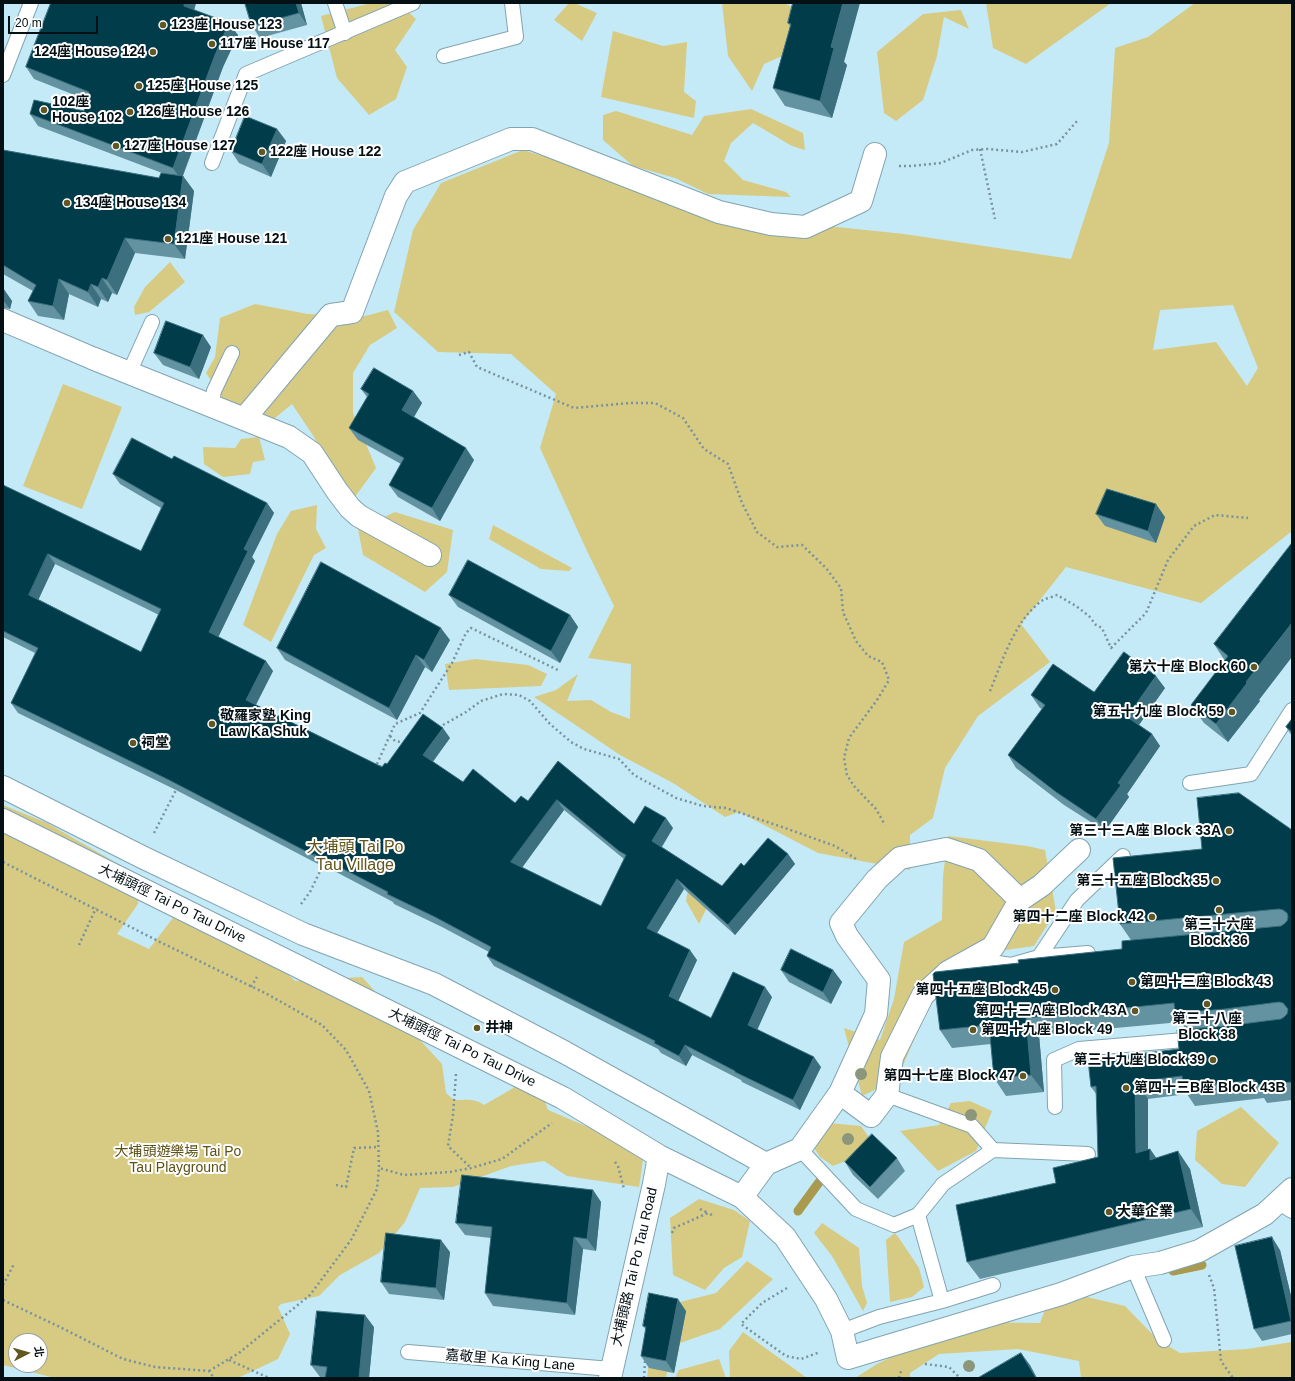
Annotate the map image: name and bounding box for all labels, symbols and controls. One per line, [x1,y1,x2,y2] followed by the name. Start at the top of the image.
[10,8,100,34] scale bar
[15,16,42,30] text: 20 m
[171,17,282,33] place label: 123座 House 123
[158,20,168,30] marker: 123座 House 123
[220,36,330,52] place label: 117座 House 117
[207,39,217,49] marker: 117座 House 117
[34,44,145,60] place label: 124座 House 124
[148,47,158,57] marker: 124座 House 124
[147,78,258,94] place label: 125座 House 125
[134,81,144,91] marker: 125座 House 125
[52,94,122,126] place label: 102座 House 102
[138,104,249,120] place label: 126座 House 126
[39,105,49,115] marker: 102座 House 102
[125,107,135,117] marker: 126座 House 126
[124,138,235,154] place label: 127座 House 127
[111,141,121,151] marker: 127座 House 127
[270,144,381,160] place label: 122座 House 122
[257,147,267,157] marker: 122座 House 122
[75,195,186,211] place label: 134座 House 134
[62,198,72,208] marker: 134座 House 134
[176,231,287,247] place label: 121座 House 121
[163,234,173,244] marker: 121座 House 121
[1129,659,1246,675] place label: 第六十座 Block 60
[1249,662,1259,672] marker: 第六十座 Block 60
[1093,704,1224,720] place label: 第五十九座 Block 59
[1227,707,1237,717] marker: 第五十九座 Block 59
[220,708,311,740] place label: 敬羅家塾 King Law Ka Shuk
[207,719,217,729] marker: 敬羅家塾 King Law Ka Shuk
[141,735,169,751] place label: 祠堂
[128,738,138,748] marker: 祠堂
[1069,823,1221,839] place label: 第三十三A座 Block 33A
[1224,826,1234,836] marker: 第三十三A座 Block 33A
[307,838,403,876] district label: 大埔頭 Tai Po Tau Village
[96,861,248,947] street label: 大埔頭徑 Tai Po Tau Drive
[1077,873,1208,889] place label: 第三十五座 Block 35
[1211,876,1221,886] marker: 第三十五座 Block 35
[1214,905,1224,915] marker: 第三十六座 Block 36
[1013,909,1144,925] place label: 第四十二座 Block 42
[1147,912,1157,922] marker: 第四十二座 Block 42
[1184,917,1254,950] place label: 第三十六座 Block 36
[1140,974,1271,990] place label: 第四十三座 Block 43
[1127,977,1137,987] marker: 第四十三座 Block 43
[916,982,1047,998] place label: 第四十五座 Block 45
[1050,985,1060,995] marker: 第四十五座 Block 45
[1202,999,1212,1009] marker: 第三十八座 Block 38
[975,1003,1127,1019] place label: 第四十三A座 Block 43A
[386,1005,538,1091] street label: 大埔頭徑 Tai Po Tau Drive
[1130,1006,1140,1016] marker: 第四十三A座 Block 43A
[1172,1011,1242,1044] place label: 第三十八座 Block 38
[485,1020,513,1036] place label: 井神
[981,1022,1112,1038] place label: 第四十九座 Block 49
[472,1023,482,1033] marker: 井神
[968,1025,978,1035] marker: 第四十九座 Block 49
[1074,1052,1205,1068] place label: 第三十九座 Block 39
[1208,1055,1218,1065] marker: 第三十九座 Block 39
[884,1068,1015,1084] place label: 第四十七座 Block 47
[1018,1071,1028,1081] marker: 第四十七座 Block 47
[1134,1080,1286,1096] place label: 第四十三B座 Block 43B
[1121,1083,1131,1093] marker: 第四十三B座 Block 43B
[115,1144,241,1176] park label: 大埔頭遊樂場 Tai Po Tau Playground
[609,1186,661,1348] street label: 大埔頭路 Tai Po Tau Road
[1117,1204,1173,1220] place label: 大華企業
[1104,1207,1114,1217] marker: 大華企業
[8,1333,48,1373] north arrow
[32,1346,45,1358] text: 北
[445,1347,575,1375] street label: 嘉敬里 Ka King Lane

